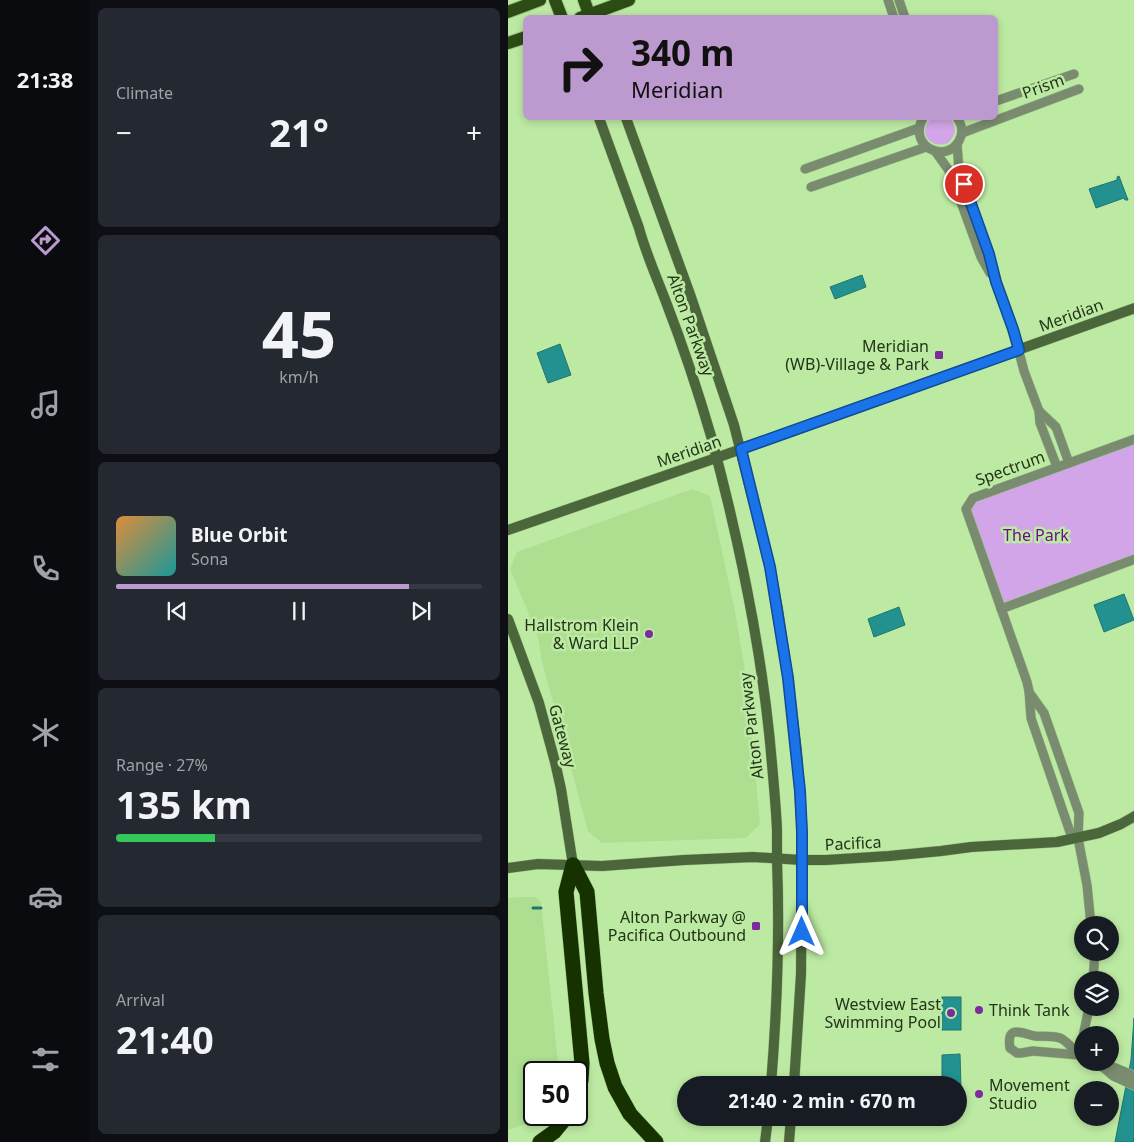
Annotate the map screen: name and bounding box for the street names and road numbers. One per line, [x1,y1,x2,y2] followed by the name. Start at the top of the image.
[1019,68,1067,104] street label: Prism
[662,271,720,380] street label: Alton Parkway
[1036,293,1106,337] street label: Meridian
[654,430,724,472] street label: Meridian
[972,445,1048,491] street label: Spectrum
[733,671,768,781] street label: Alton Parkway
[544,702,582,771] street label: Gateway
[824,831,882,855] street label: Pacifica

